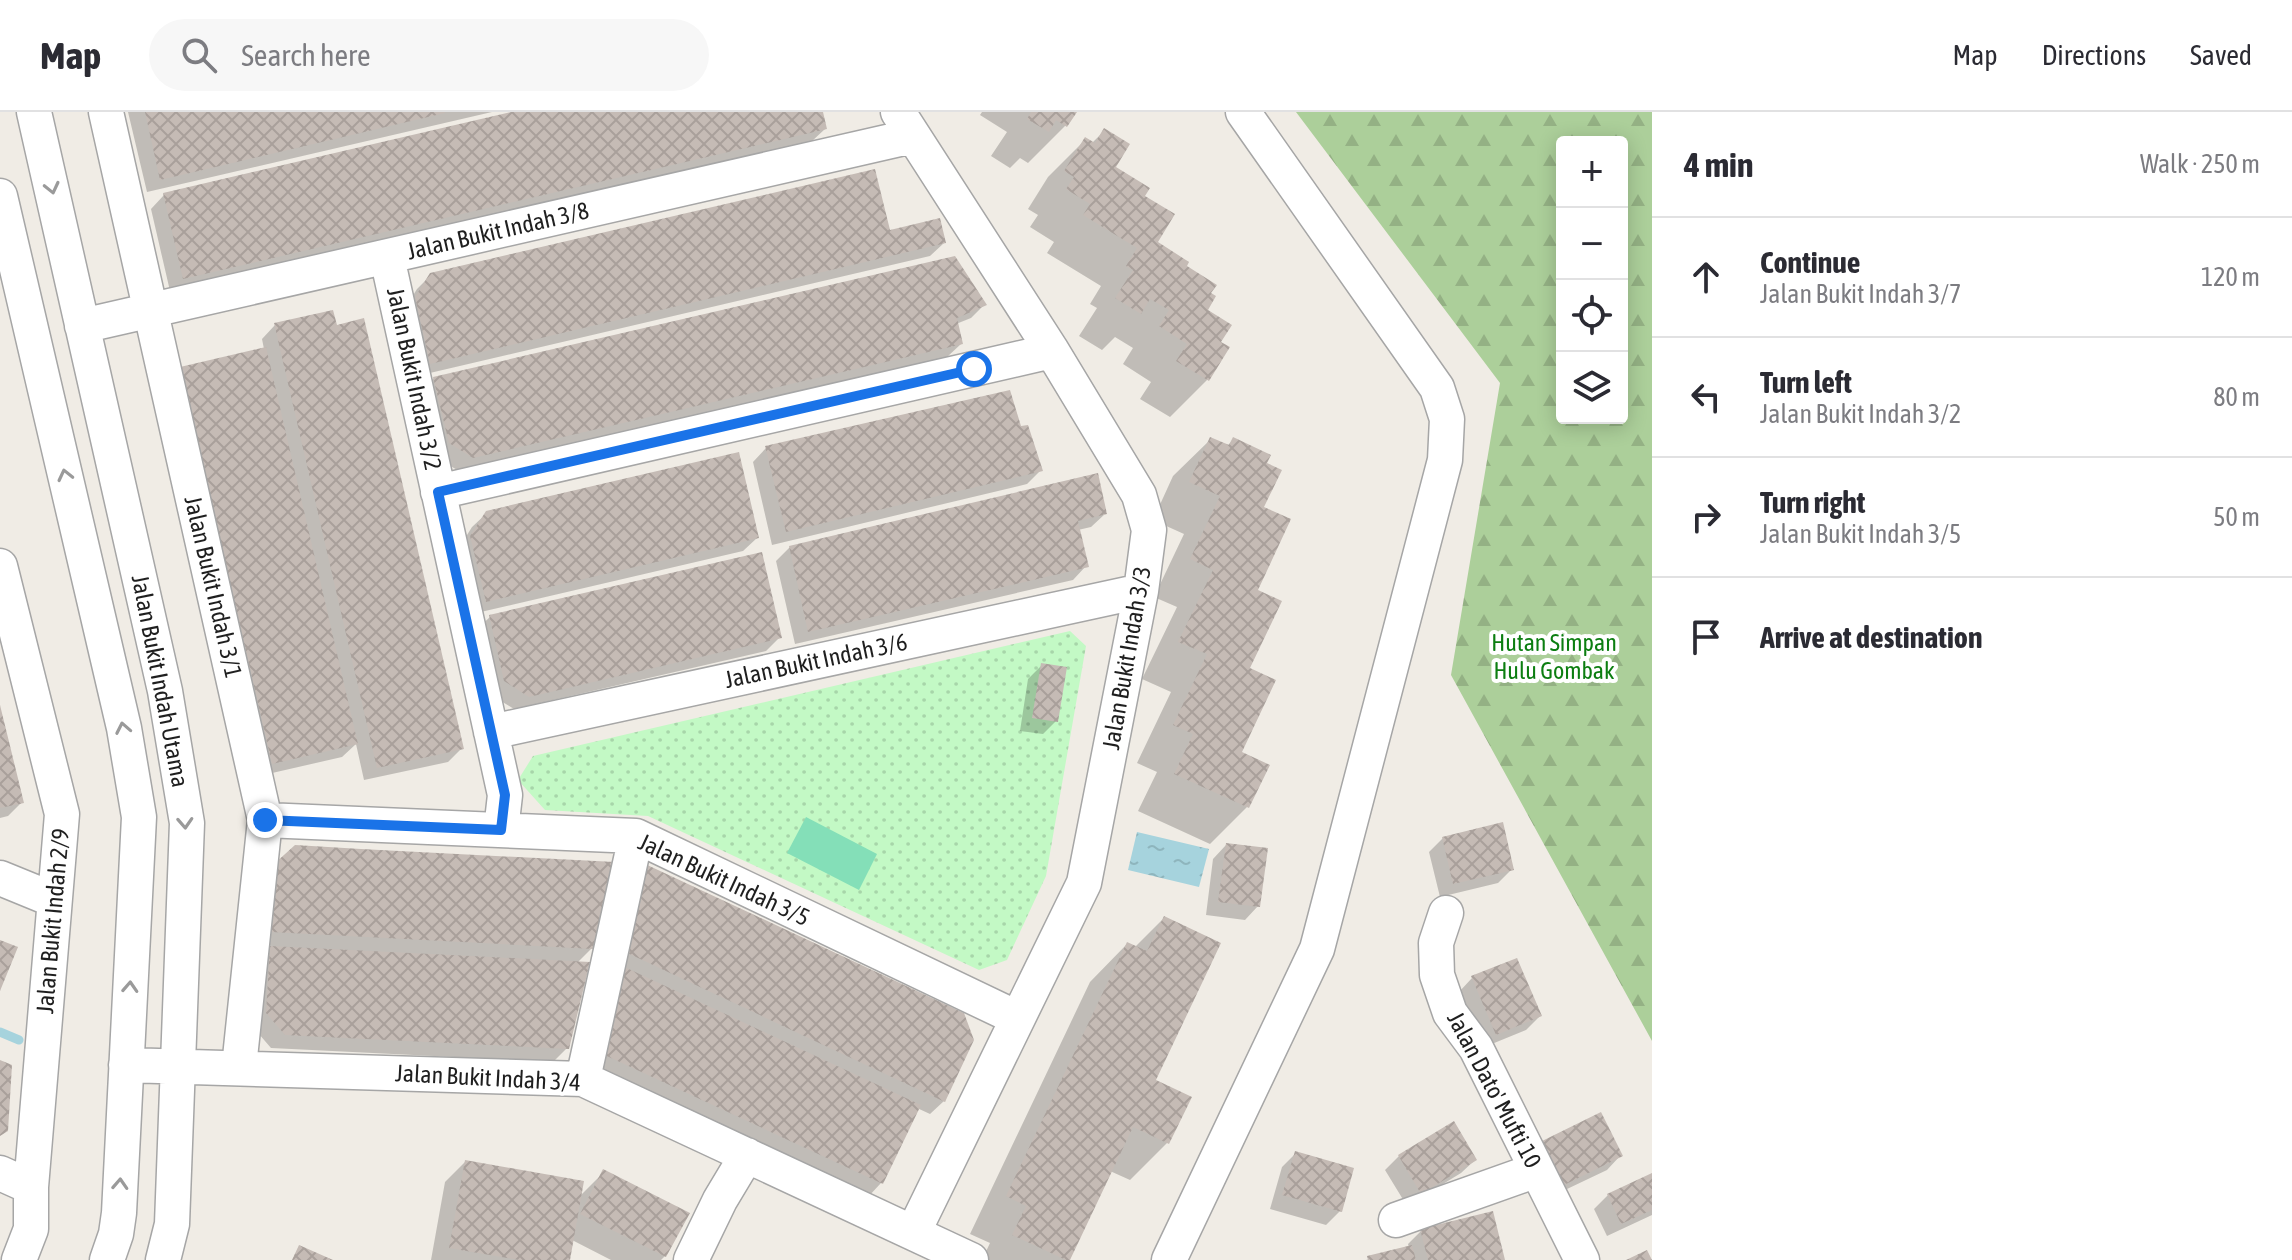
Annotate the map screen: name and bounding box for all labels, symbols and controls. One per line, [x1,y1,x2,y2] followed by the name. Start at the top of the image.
[149,19,709,91] search box
[177,33,221,77] icon: search
[40,34,101,77] text: Map
[241,38,371,72] text: Search here
[1953,39,1998,71] text: Map
[2042,39,2146,71] text: Directions
[2190,39,2252,71] text: Saved
[1556,136,1628,424] map controls
[1556,136,1628,208] button: +
[1684,145,1753,184] text: 4 min
[2140,149,2260,179] text: Walk · 250 m
[42,181,59,194] one-way arrow
[404,196,591,265] street label: Jalan Bukit Indah 3/8
[1556,208,1628,280] button: −
[1760,245,1860,279] text: Continue
[1684,255,1728,299] icon: ahead
[2201,262,2260,292] text: 120 m
[1760,279,1961,309] text: Jalan Bukit Indah 3/7
[1556,280,1628,352] button: locate
[382,285,447,473] street label: Jalan Bukit Indah 3/2
[956,351,992,387] route start
[1556,352,1628,424] button: layers
[1760,365,1852,399] text: Turn left
[1684,375,1728,419] icon: left
[2213,382,2260,412] text: 80 m
[1760,399,1961,429] text: Jalan Bukit Indah 3/2
[57,469,74,482] one-way arrow
[1760,485,1866,519] text: Turn right
[179,493,248,680] street label: Jalan Bukit Indah 3/1
[1684,495,1728,539] icon: right
[2213,502,2260,532] text: 50 m
[1760,519,1961,549] text: Jalan Bukit Indah 3/5
[1097,564,1156,752] street label: Jalan Bukit Indah 3/3
[127,572,194,789] street label: Jalan Bukit Indah Utama
[1684,615,1728,659] icon: arrive
[1760,620,1982,654] text: Arrive at destination
[722,628,910,693] street label: Jalan Bukit Indah 3/6
[1491,629,1617,684] park label: Hutan Simpan Hulu Gombak
[116,722,133,735] one-way arrow
[247,802,283,838] route end
[176,817,193,830] one-way arrow
[31,827,74,1015] street label: Jalan Bukit Indah 2/9
[634,828,814,931] street label: Jalan Bukit Indah 3/5
[121,980,138,993] one-way arrow
[1442,1007,1547,1172] street label: Jalan Dato' Mufti 10
[395,1059,581,1096] street label: Jalan Bukit Indah 3/4
[111,1177,128,1190] one-way arrow

